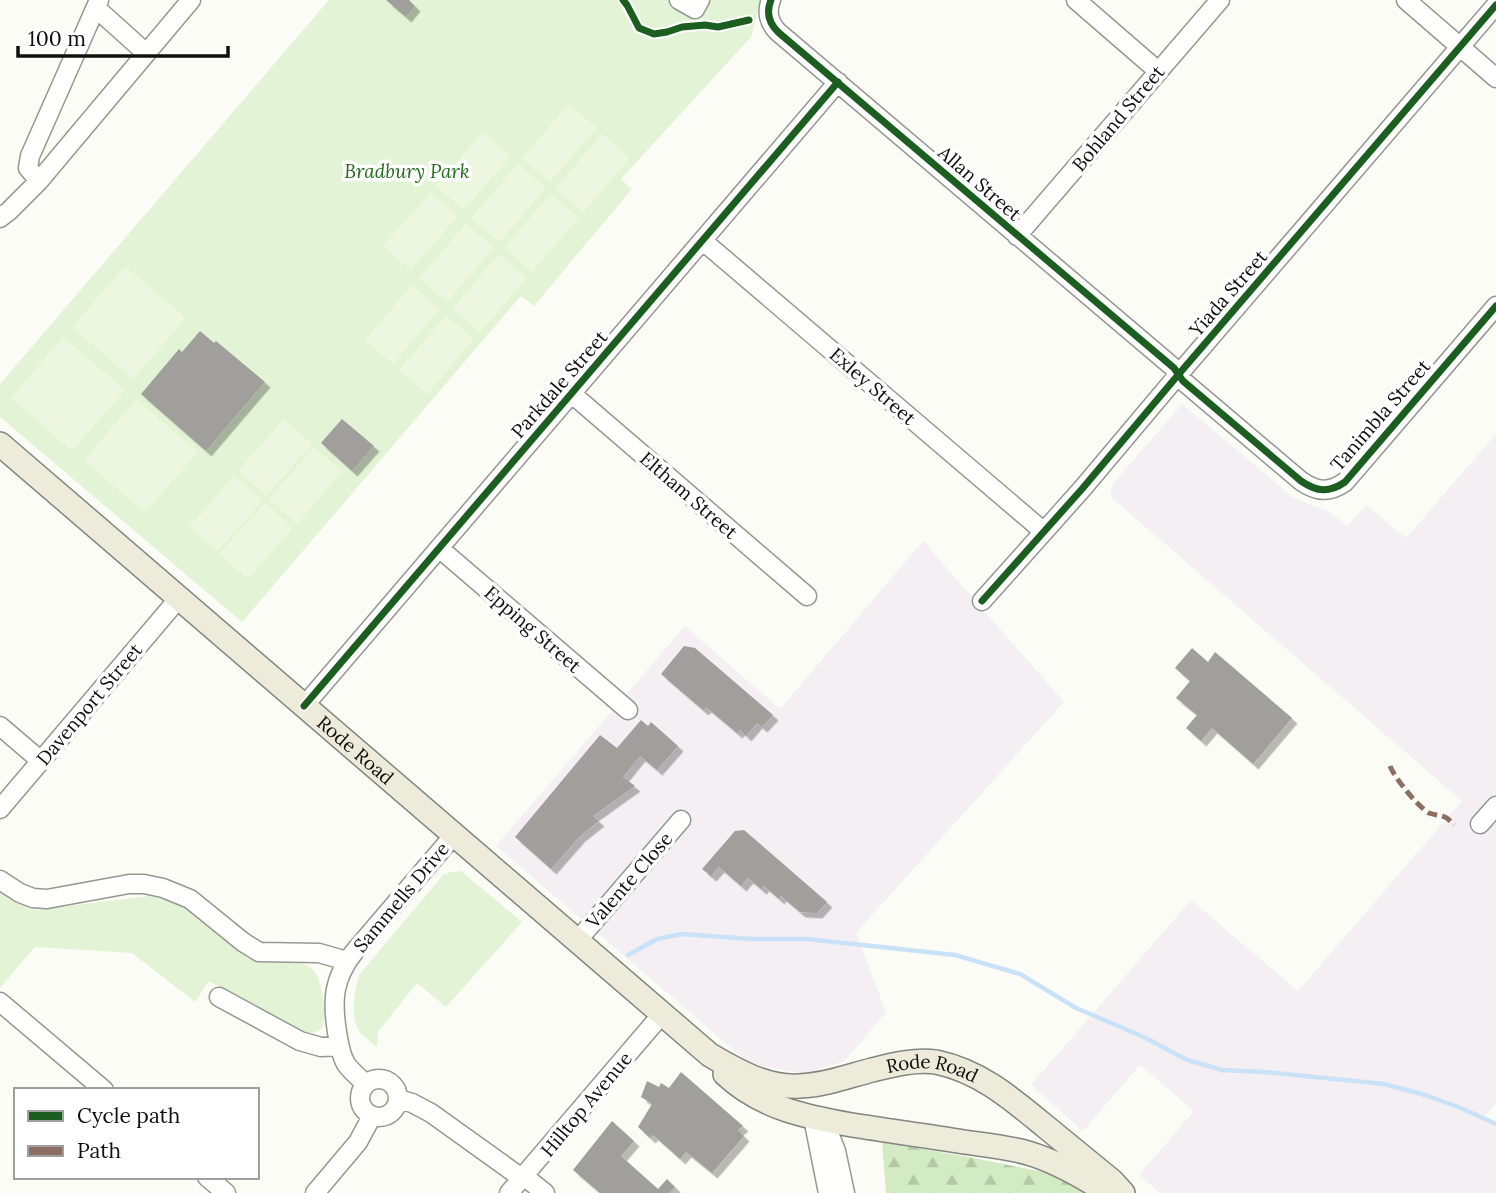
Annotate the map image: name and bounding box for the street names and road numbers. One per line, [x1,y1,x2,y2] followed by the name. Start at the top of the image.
[1067,60,1170,176] street label: Bohland Street
[933,140,1027,226] street label: Allan Street
[1183,244,1273,342] street label: Yiada Street
[506,325,613,443] street label: Parkdale Street
[825,342,921,430] street label: Exley Street
[1325,354,1435,476] street label: Tanimbla Street
[635,446,743,544] street label: Eltham Street
[480,580,587,678] street label: Epping Street
[31,638,147,770] street label: Davenport Street
[312,710,399,790] street label: Rode Road
[580,827,677,934] street label: Valente Close
[348,837,454,957] street label: Sammells Drive
[535,1047,637,1161] street label: Hilltop Avenue
[884,1049,982,1088] street label: Rode Road

